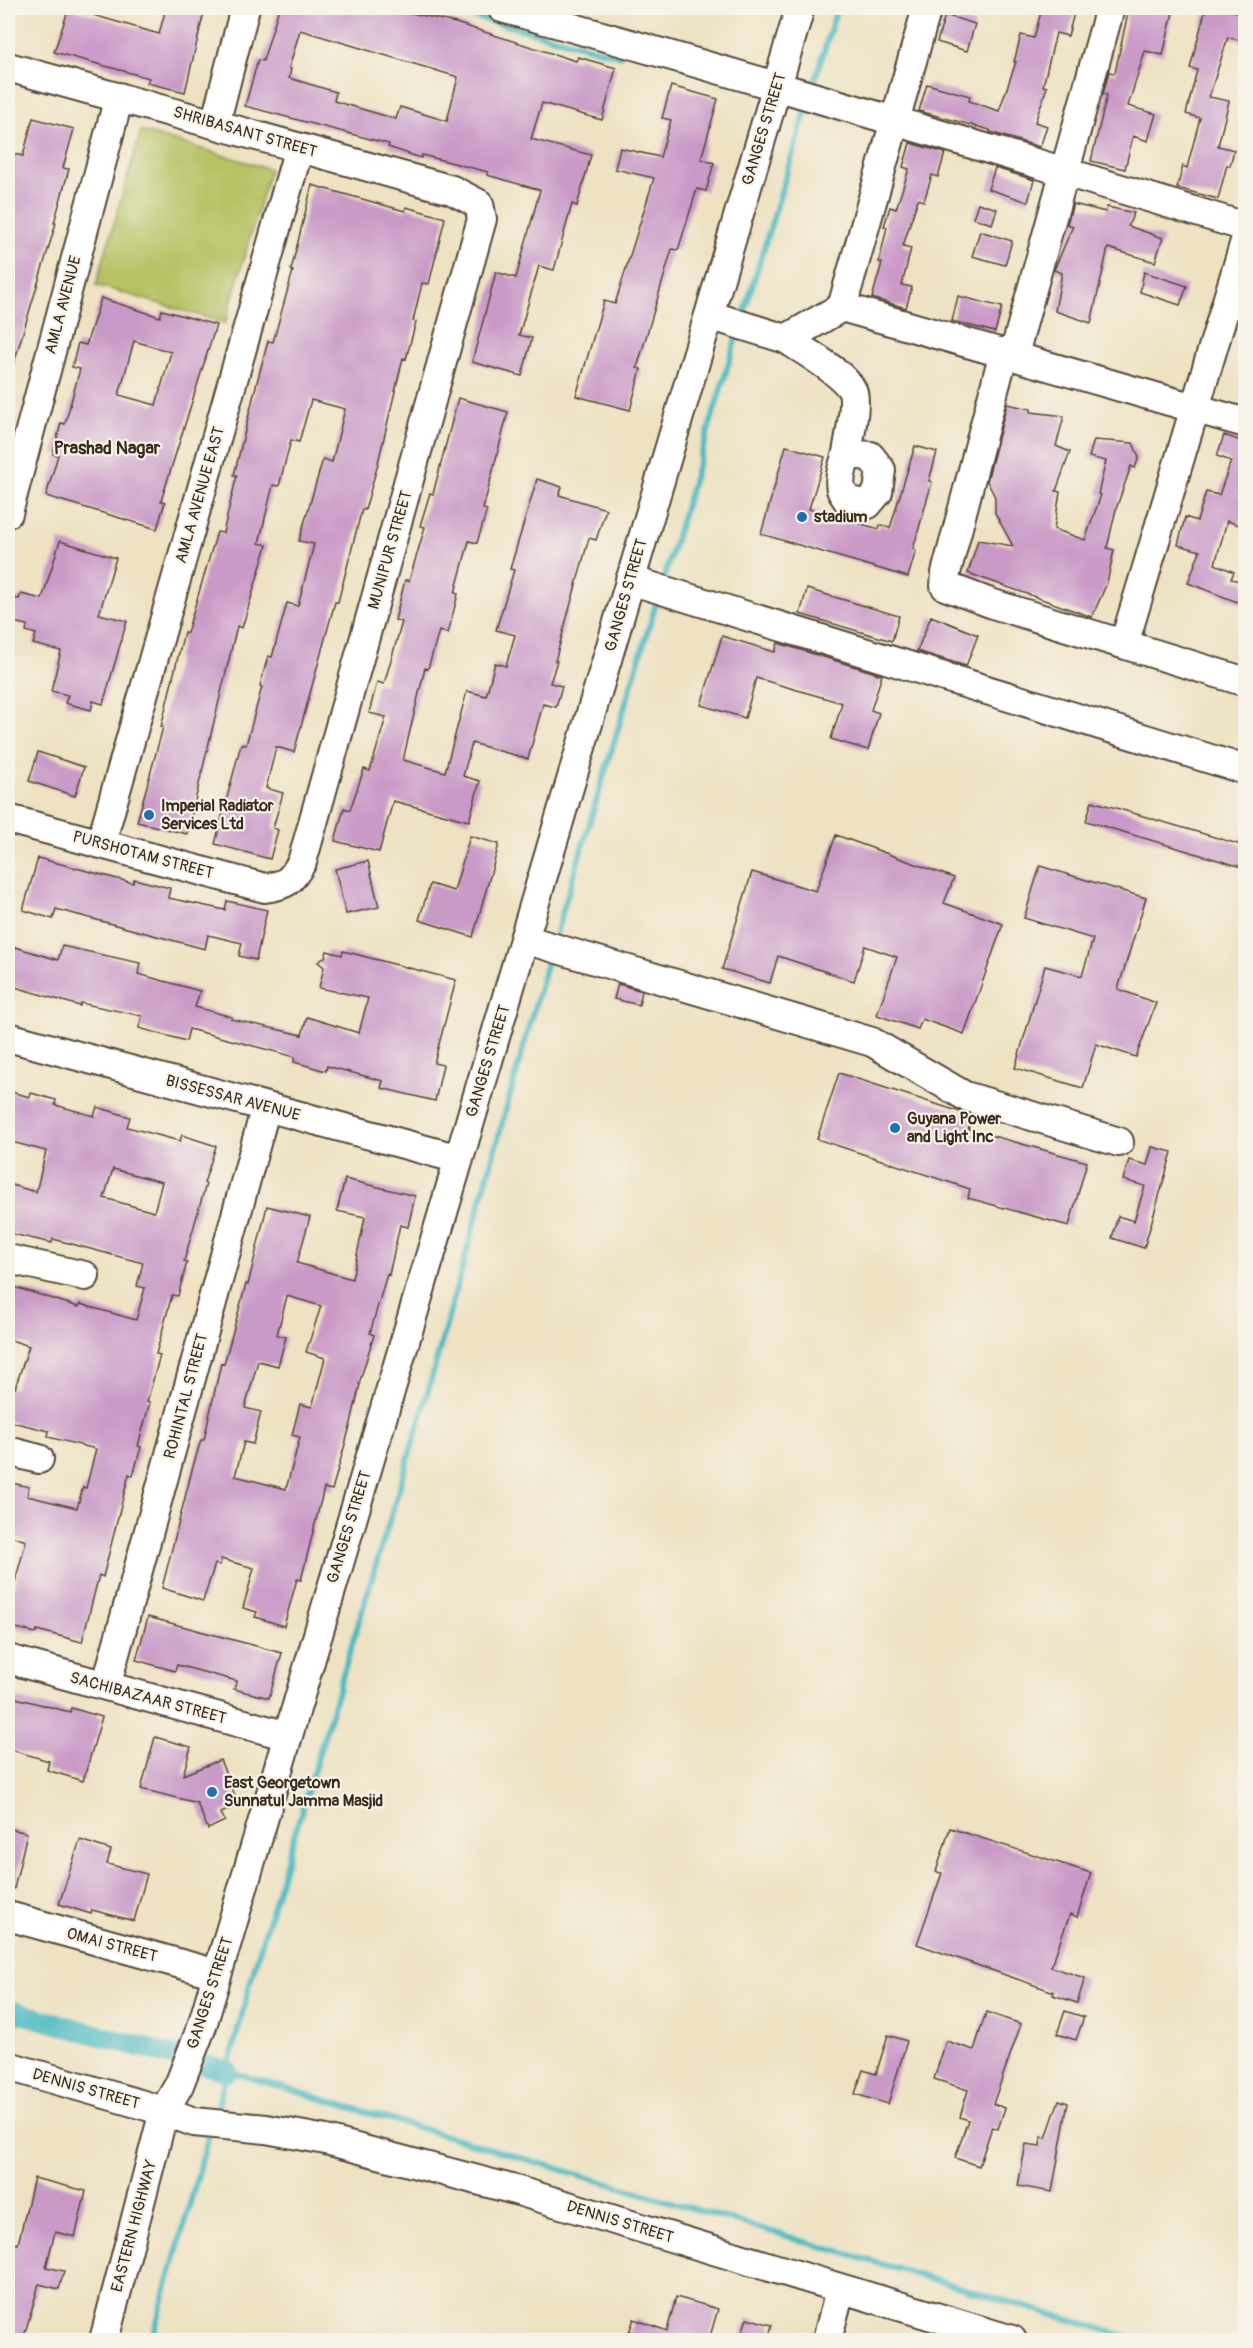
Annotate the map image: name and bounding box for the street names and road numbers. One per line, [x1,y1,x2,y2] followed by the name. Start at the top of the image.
[737,70,791,188] street label: GANGES STREET
[171,102,319,162] street label: SHRIBASANT STREET
[40,254,86,356] street label: AMLA AVENUE
[171,424,229,566] street label: AMLA AVENUE EAST
[363,488,417,612] street label: MUNIPUR STREET
[600,536,652,654] street label: GANGES STREET
[70,827,216,883] street label: PURSHOTAM STREET
[461,1002,515,1120] street label: GANGES STREET
[163,1070,303,1126] street label: BISSESSAR AVENUE
[160,1331,212,1461] street label: ROHINTAL STREET
[322,1468,376,1586] street label: GANGES STREET
[68,1667,228,1729] street label: SACHIBAZAAR STREET
[64,1923,160,1967] street label: OMAI STREET
[182,1934,238,2052] street label: GANGES STREET
[30,2064,142,2114] street label: DENNIS STREET
[107,2158,161,2294] street label: EASTERN HIGHWAY
[564,2196,676,2248] street label: DENNIS STREET

